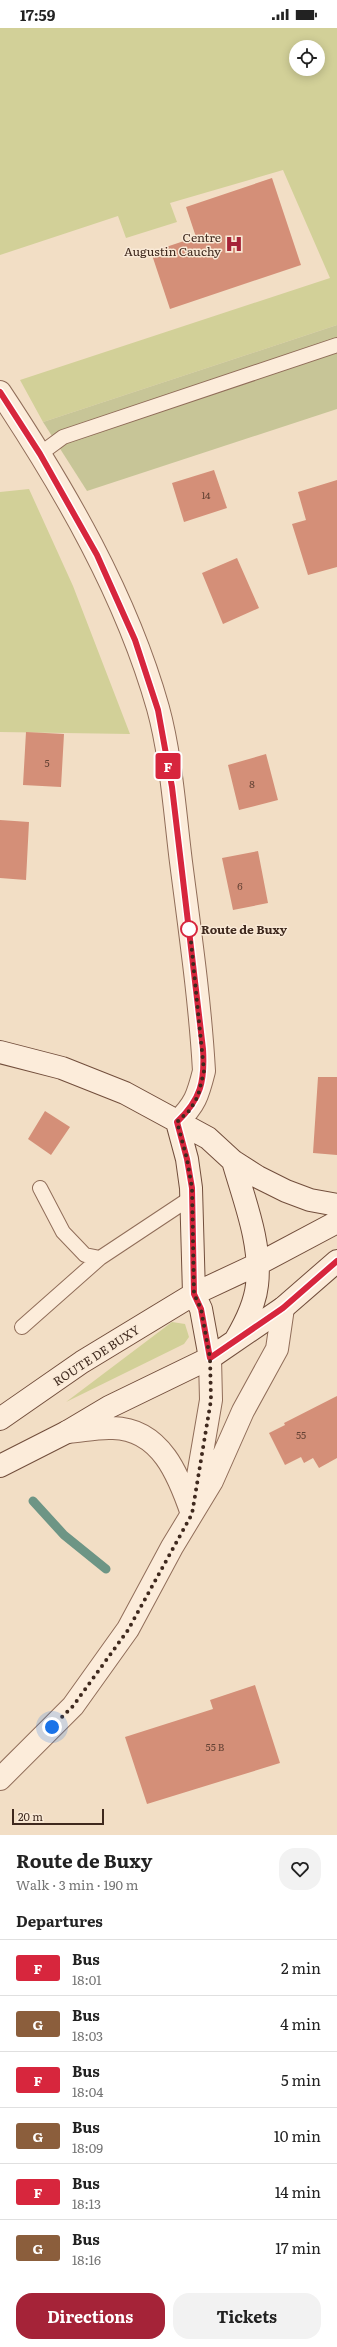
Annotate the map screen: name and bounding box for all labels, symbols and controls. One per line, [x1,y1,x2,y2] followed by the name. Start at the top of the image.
[20,3,55,26] text: 17:59
[289,40,325,76] map controls
[289,40,325,76] button: locate
[124,228,221,260] place label: Centre Augustin Cauchy
[224,234,244,254] hospital icon: Centre Augustin Cauchy
[201,487,211,502] house number: 14
[155,753,181,779] line badge: F
[44,755,50,770] house number: 5
[164,756,172,776] text: F
[249,776,255,791] house number: 8
[237,878,243,893] house number: 6
[180,920,198,938] marker: Route de Buxy
[201,920,288,938] place label: Route de Buxy
[49,1320,143,1390] street label: ROUTE DE BUXY
[296,1427,306,1442] house number: 55
[42,1717,62,1737] your location
[206,1739,225,1754] house number: 55 B
[12,1807,104,1826] scale bar
[18,1808,43,1824] text: 20 m
[16,1846,152,1874] text: Route de Buxy
[279,1848,321,1890] button: heart
[16,1875,138,1894] text: Walk · 3 min · 190 m
[16,1909,103,1932] text: Departures
[72,1947,100,1970] text: Bus
[281,1956,321,1979] text: 2 min
[34,1958,42,1978] text: F
[72,1970,102,1989] text: 18:01
[72,2003,100,2026] text: Bus
[280,2012,321,2035] text: 4 min
[33,2014,43,2034] text: G
[72,2026,103,2045] text: 18:03
[72,2059,100,2082] text: Bus
[281,2068,321,2091] text: 5 min
[34,2070,42,2090] text: F
[72,2082,103,2101] text: 18:04
[72,2115,100,2138] text: Bus
[274,2124,321,2147] text: 10 min
[33,2126,43,2146] text: G
[72,2138,103,2157] text: 18:09
[72,2171,100,2194] text: Bus
[275,2180,321,2203] text: 14 min
[34,2182,42,2202] text: F
[72,2194,101,2213] text: 18:13
[72,2227,100,2250] text: Bus
[275,2236,321,2259] text: 17 min
[33,2238,43,2258] text: G
[72,2250,101,2269] text: 18:16
[16,2293,165,2339] button: Directions
[173,2293,321,2339] button: Tickets

